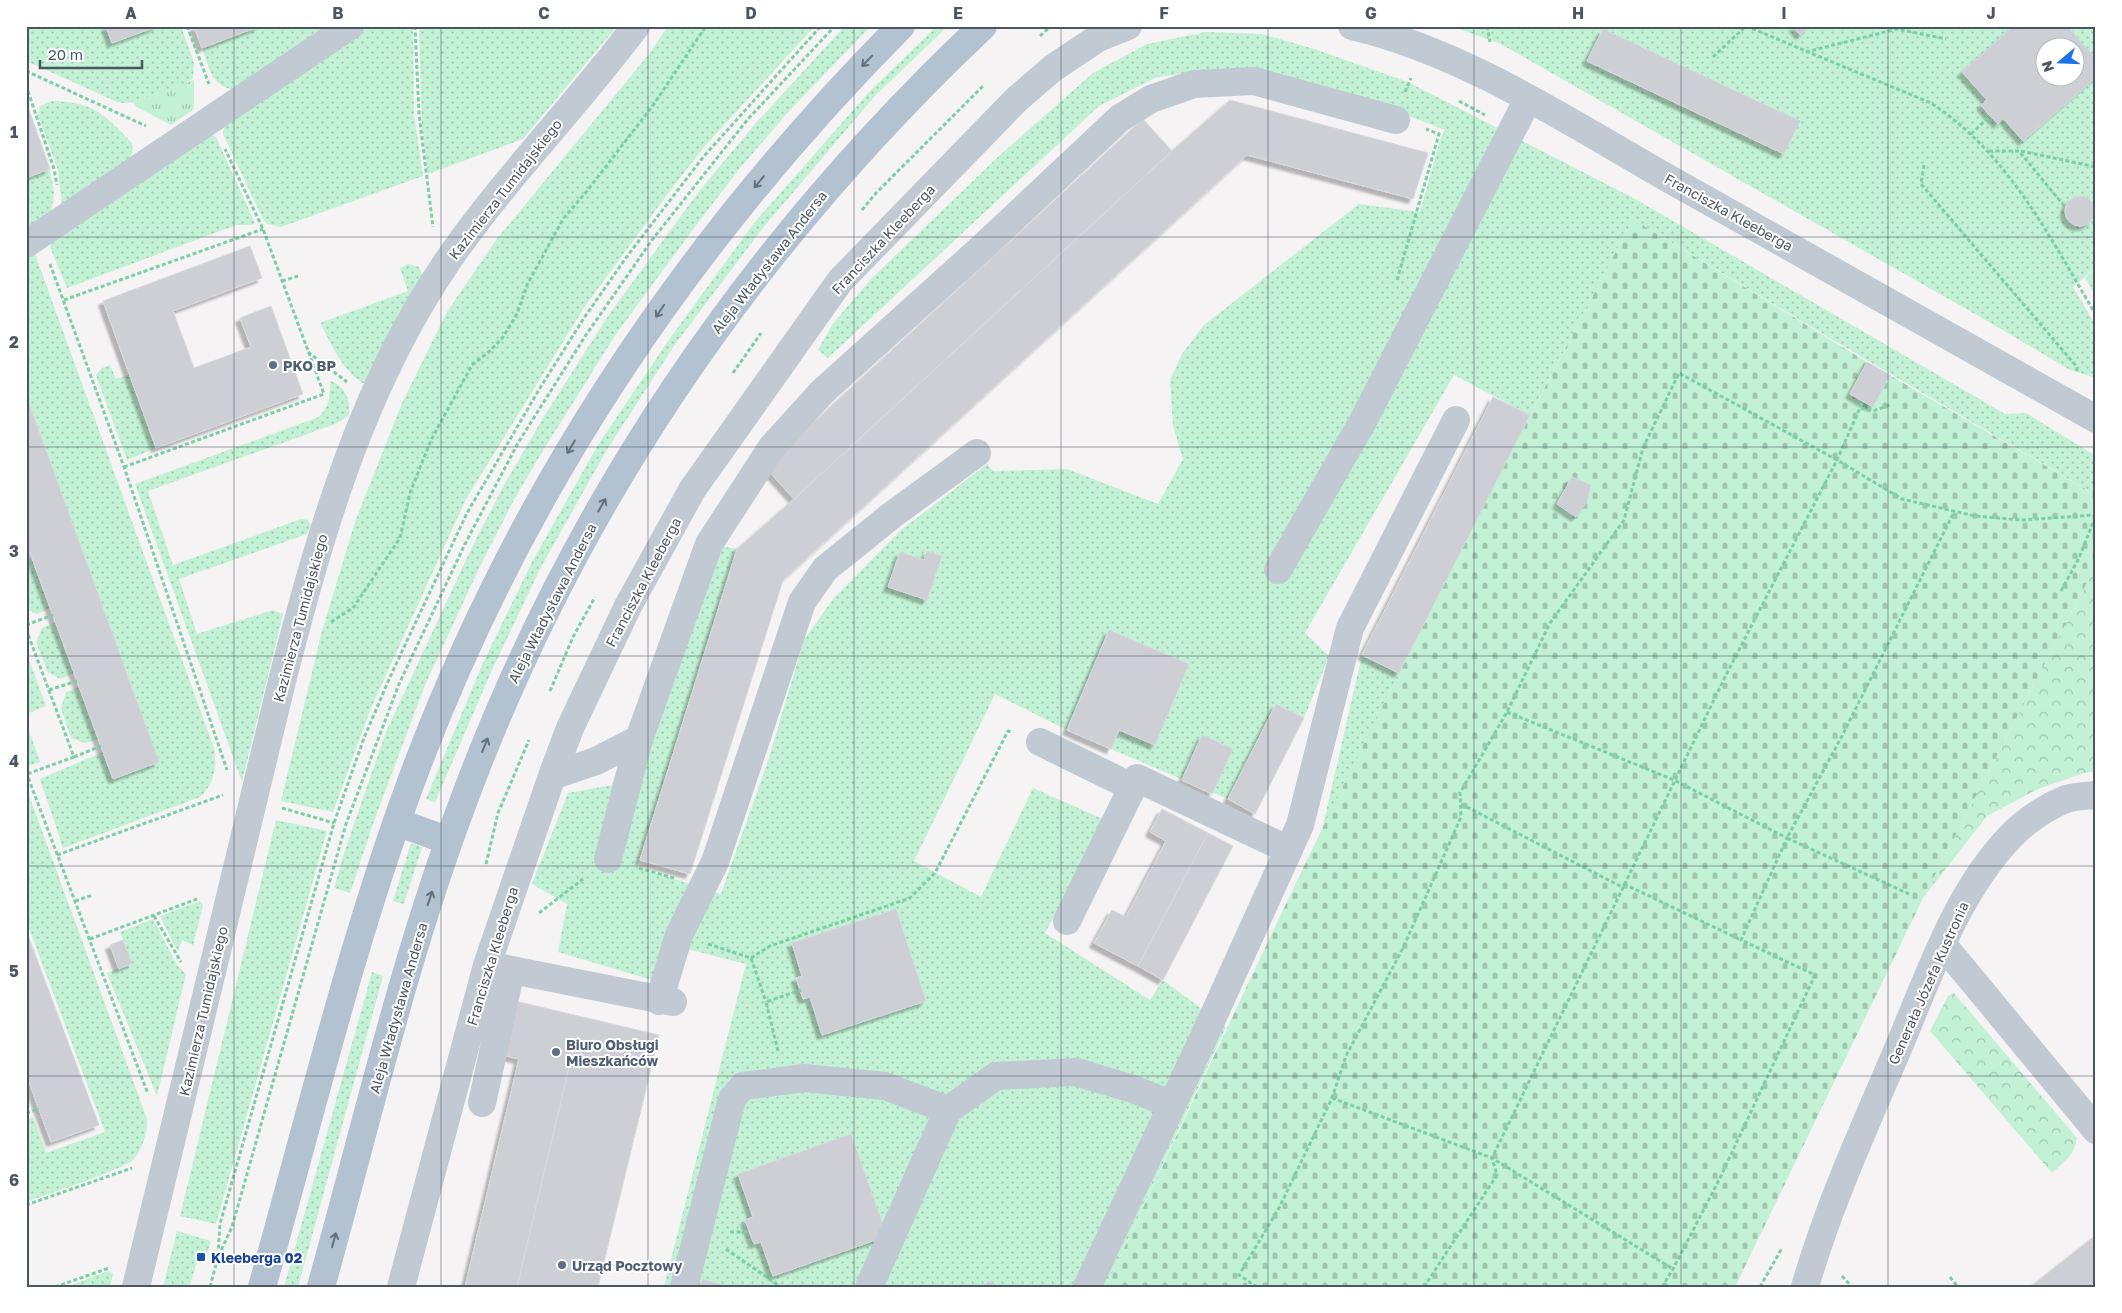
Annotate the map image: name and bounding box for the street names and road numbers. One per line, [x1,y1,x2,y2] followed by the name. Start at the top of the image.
[445,116,565,262] street label: Kazimierza Tumidajskiego
[1662,170,1796,254] street label: Franciszka Kleeberga
[828,181,938,297] street label: Franciszka Kleeberga
[708,187,830,337] street label: Aleja Władysława Andersa
[602,514,684,650] street label: Franciszka Kleeberga
[504,520,600,686] street label: Aleja Władysława Andersa
[269,532,331,704] street label: Kazimierza Tumidajskiego
[463,885,521,1027] street label: Franciszka Kleeberga
[1884,899,1972,1067] street label: Generała Józefa Kustronia
[365,921,431,1095] street label: Aleja Władysława Andersa
[175,925,231,1097] street label: Kazimierza Tumidajskiego

